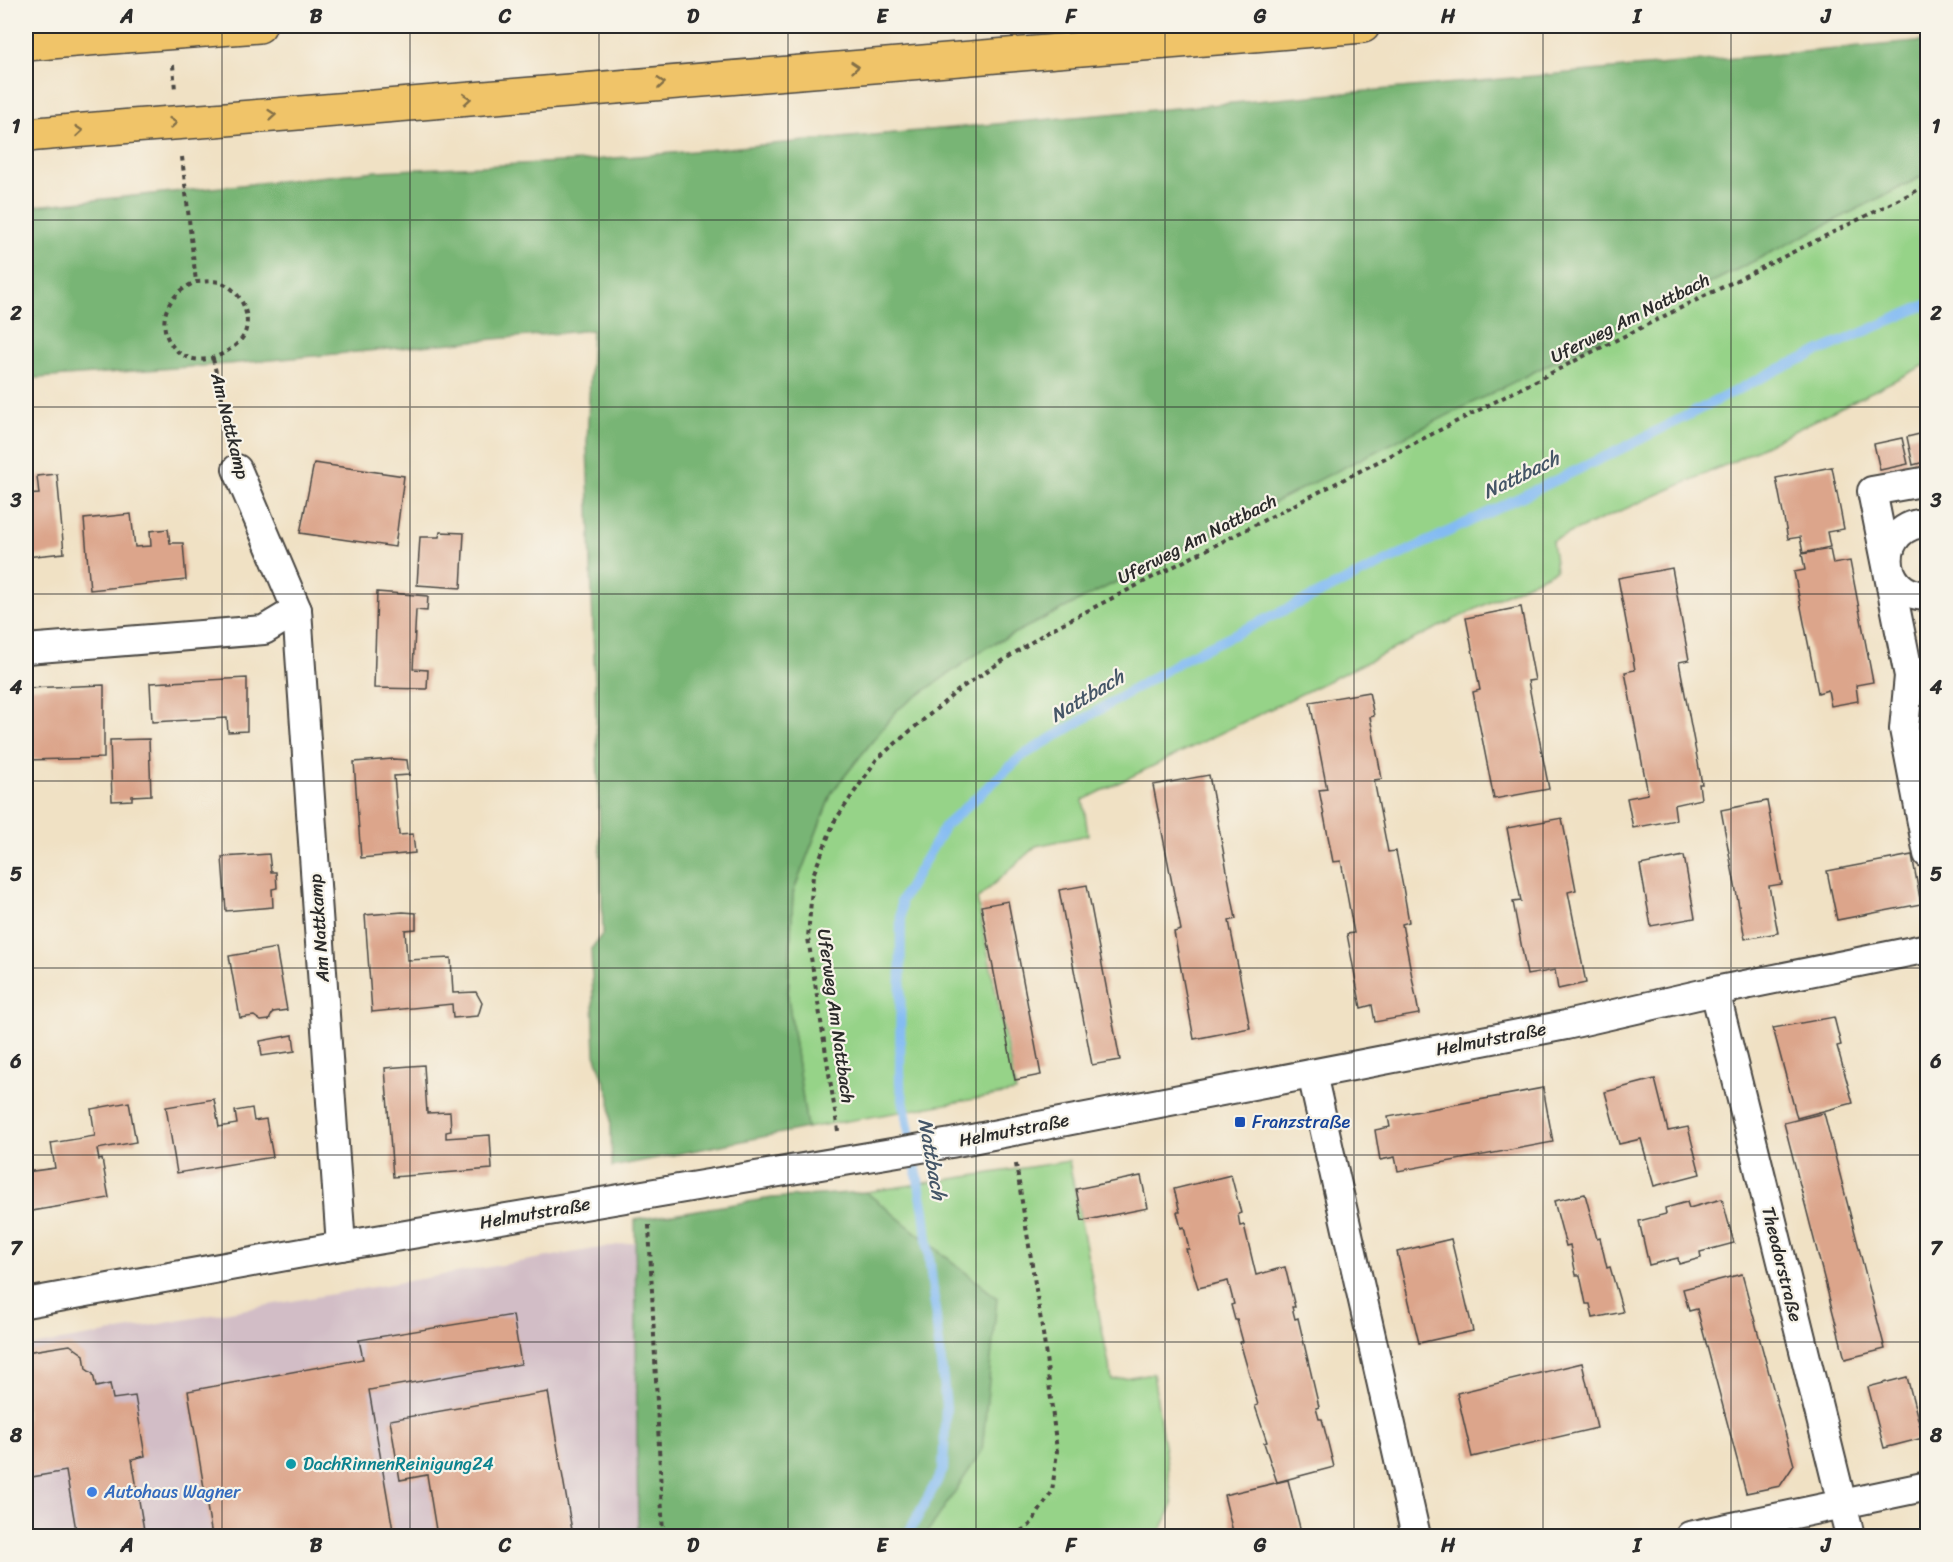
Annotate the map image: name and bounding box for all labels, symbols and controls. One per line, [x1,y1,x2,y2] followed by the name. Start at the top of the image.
[119,0,134,34] text: A
[310,0,323,34] text: B
[498,0,512,34] text: C
[687,0,700,34] text: D
[876,0,889,34] text: E
[1065,0,1078,34] text: F
[1253,0,1267,34] text: G
[1440,0,1456,34] text: H
[1632,0,1643,34] text: I
[1820,0,1832,34] text: J
[851,61,860,74] one-way arrow
[656,77,665,90] one-way arrow
[462,93,471,106] one-way arrow
[12,109,21,144] text: 1
[268,109,277,122] one-way arrow
[1932,109,1941,144] text: 1
[169,117,178,130] one-way arrow
[74,124,83,137] one-way arrow
[1544,264,1716,372] street label: Uferweg Am Nattbach
[9,296,22,331] text: 2
[1929,296,1942,331] text: 2
[201,368,259,483] street label: Am Nattkamp
[1477,441,1567,509] water label: Nattbach
[10,483,22,518] text: 3
[1930,483,1942,518] text: 3
[1111,485,1283,593] street label: Uferweg Am Nattbach
[1043,659,1132,732] water label: Nattbach
[9,670,23,705] text: 4
[1929,670,1943,705] text: 4
[10,857,22,892] text: 5
[1930,857,1942,892] text: 5
[299,872,339,984] street label: Am Nattkamp
[808,927,864,1105] street label: Uferweg Am Nattbach
[1433,1013,1549,1065] street label: Helmutstraße
[9,1044,22,1079] text: 6
[1929,1044,1942,1079] text: 6
[956,1104,1072,1156] street label: Helmutstraße
[1252,1106,1350,1138] place label: Franzstraße
[1233,1115,1247,1129] marker: Franzstraße
[908,1116,957,1204] water label: Nattbach
[477,1188,593,1238] street label: Helmutstraße
[1752,1203,1812,1325] street label: Theodorstraße
[10,1231,23,1266] text: 7
[1930,1231,1943,1266] text: 7
[9,1418,23,1453] text: 8
[1929,1418,1943,1453] text: 8
[303,1448,494,1480] place label: DachRinnenReinigung24
[284,1457,298,1471] marker: DachRinnenReinigung24
[103,1476,242,1508] place label: Autohaus Wagner
[85,1485,99,1499] marker: Autohaus Wagner
[119,1528,134,1562] text: A
[310,1528,323,1562] text: B
[498,1528,512,1562] text: C
[687,1528,700,1562] text: D
[876,1528,889,1562] text: E
[1065,1528,1078,1562] text: F
[1253,1528,1267,1562] text: G
[1440,1528,1456,1562] text: H
[1632,1528,1643,1562] text: I
[1820,1528,1832,1562] text: J

